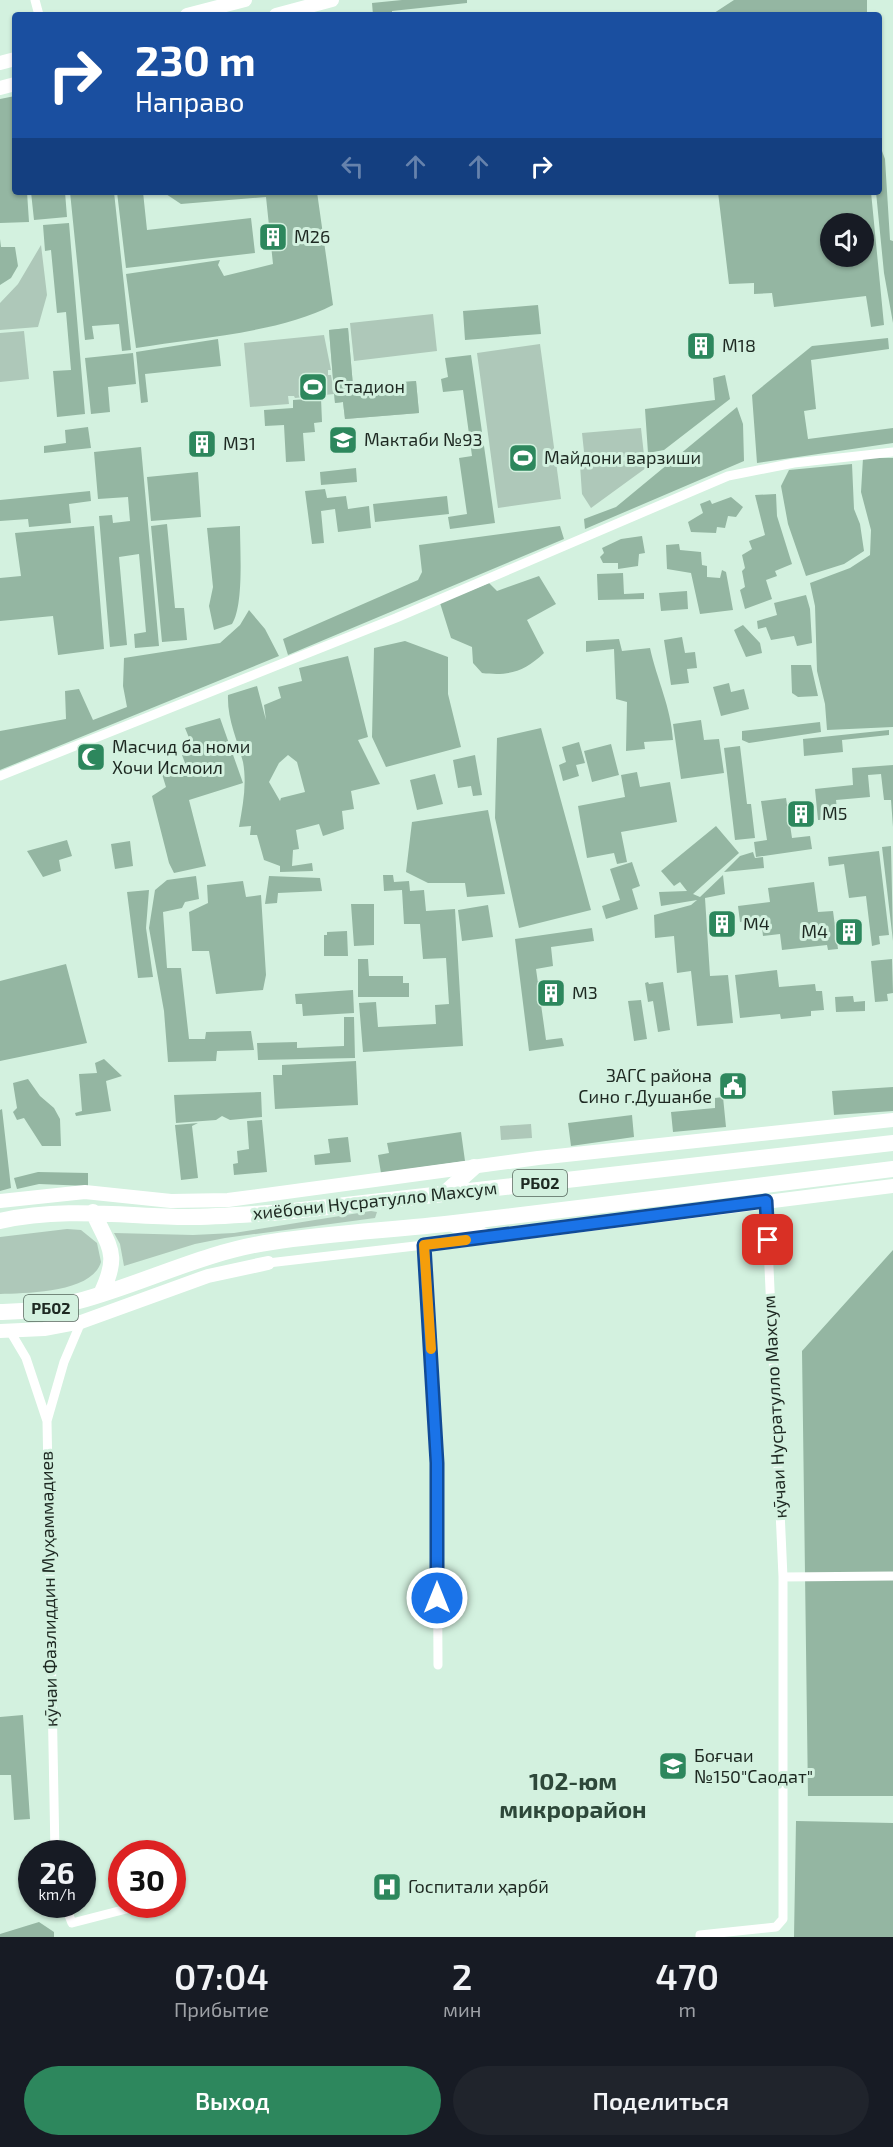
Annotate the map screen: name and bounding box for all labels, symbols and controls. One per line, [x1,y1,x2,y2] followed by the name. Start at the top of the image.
[135,34,256,84] text: 230 m
[36,36,114,114] icon: right
[135,85,244,117] text: Направо
[336,150,369,183] icon: left
[399,150,432,183] icon: ahead
[462,150,495,183] icon: ahead
[525,150,558,183] icon: right
[820,213,874,267] map controls
[820,213,874,267] button: sound
[257,221,289,253] building icon: М26
[294,225,330,247] place label: М26
[685,330,717,362] building icon: М18
[722,334,756,356] place label: М18
[297,371,329,403] sports icon: Стадион
[334,375,405,397] place label: Стадион
[327,424,359,456] school or university icon: Мактаби №93
[186,428,218,460] building icon: М31
[364,428,483,450] place label: Мактаби №93
[223,432,256,454] place label: М31
[507,442,539,474] sports icon: Майдони варзиши
[544,446,701,468] place label: Майдони варзиши
[112,735,250,778] place label: Масчид ба номи Хочи Исмоил
[75,741,107,773] mosque icon: Масчид ба номи Хочи Исмоил
[785,798,817,830] building icon: М5
[822,802,847,824] place label: М5
[706,908,738,940] building icon: M4
[743,912,770,934] place label: M4
[833,916,865,948] building icon: М4
[801,920,828,942] place label: М4
[535,977,567,1009] building icon: M3
[572,981,598,1003] place label: M3
[578,1064,712,1107] place label: ЗАГС района Сино г.Душанбе
[717,1070,749,1102] public building icon: ЗАГС района Сино г.Душанбе
[513,1170,567,1196] road number: РБ02
[252,1176,498,1224] street label: хиёбони Нусратулло Махсум
[742,1214,793,1265] pin
[751,1223,784,1256] icon: arrive
[24,1295,78,1321] road number: РБ02
[757,1295,791,1519] street label: кӯчаи Нусратулло Махсум
[35,1451,61,1727] street label: кӯчаи Фазлиддин Муҳаммадиев
[405,1566,469,1630] position arrow
[694,1744,813,1787] place label: Боғчаи №150"Саодат"
[657,1750,689,1782] school or university icon: Боғчаи №150"Саодат"
[499,1766,647,1823] district label: 102-юм микрорайон
[108,1840,186,1918] speed limit sign: 30
[39,1854,75,1890] text: 26
[371,1871,403,1903] hospital icon: Госпитали ҳарбӣ
[408,1875,549,1897] place label: Госпитали ҳарбӣ
[38,1885,76,1903] text: km/h
[174,1954,269,1997] text: 07:04
[452,1954,472,1997] text: 2
[655,1954,719,1997] text: 470
[174,1997,269,2021] text: Прибытие
[443,1997,481,2021] text: мин
[678,1997,696,2021] text: m
[24,2066,441,2135] button: Выход
[453,2066,869,2135] button: Поделиться

